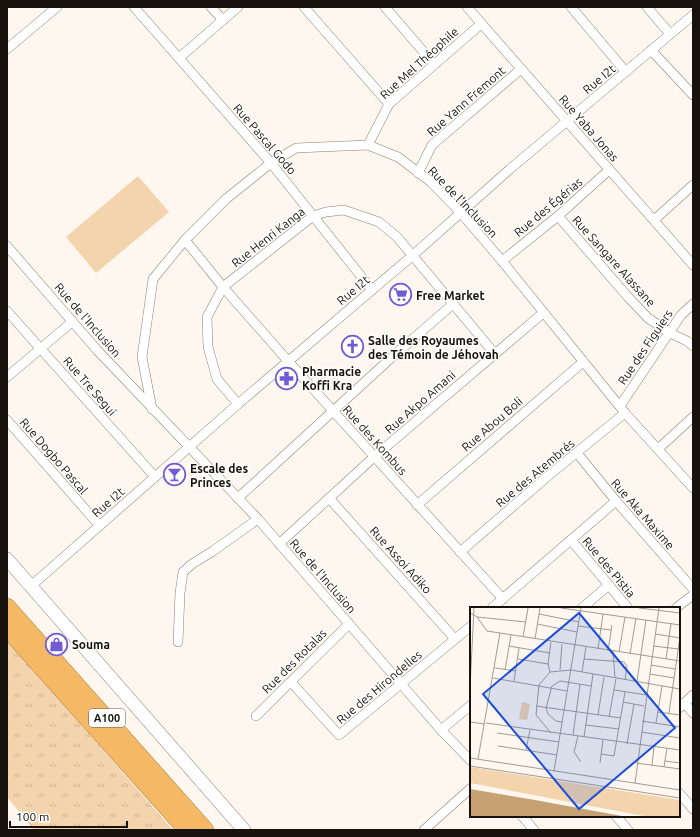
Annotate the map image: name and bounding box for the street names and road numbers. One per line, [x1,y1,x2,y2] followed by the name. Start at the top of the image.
[377,25,461,101] street label: Rue Mel Théophile
[580,62,618,96] street label: Rue I2t
[424,63,508,138] street label: Rue Yann Fremont
[557,92,621,164] street label: Rue Yaba Jonas
[231,101,299,177] street label: Rue Pascal Godo
[426,164,500,240] street label: Rue de l'Inclusion
[512,175,584,239] street label: Rue des Égérias
[229,204,307,270] street label: Rue Henri Kanga
[570,213,658,309] street label: Rue Sangare Alassane
[334,273,372,307] street label: Rue I2t
[52,280,124,360] street label: Rue de l'Inclusion
[615,307,675,387] street label: Rue des Figuiers
[61,354,119,418] street label: Rue Tre Segui
[382,368,458,436] street label: Rue Akpo Amani
[459,394,525,454] street label: Rue Abou Boli
[340,403,410,477] street label: Rue des Kombus
[18,415,90,497] street label: Rue Dogbo Pascal
[493,436,577,510] street label: Rue des Atembrés
[609,476,677,552] street label: Rue Aka Maxime
[89,484,127,519] street label: Rue I2t
[368,524,434,596] street label: Rue Assoi Adiko
[580,534,638,600] street label: Rue des Pistia
[287,536,359,616] street label: Rue de l'Inclusion
[259,626,329,696] street label: Rue des Rotalas
[334,648,424,726] street label: Rue des Hirondelles
[89,709,125,727] road number: A100

